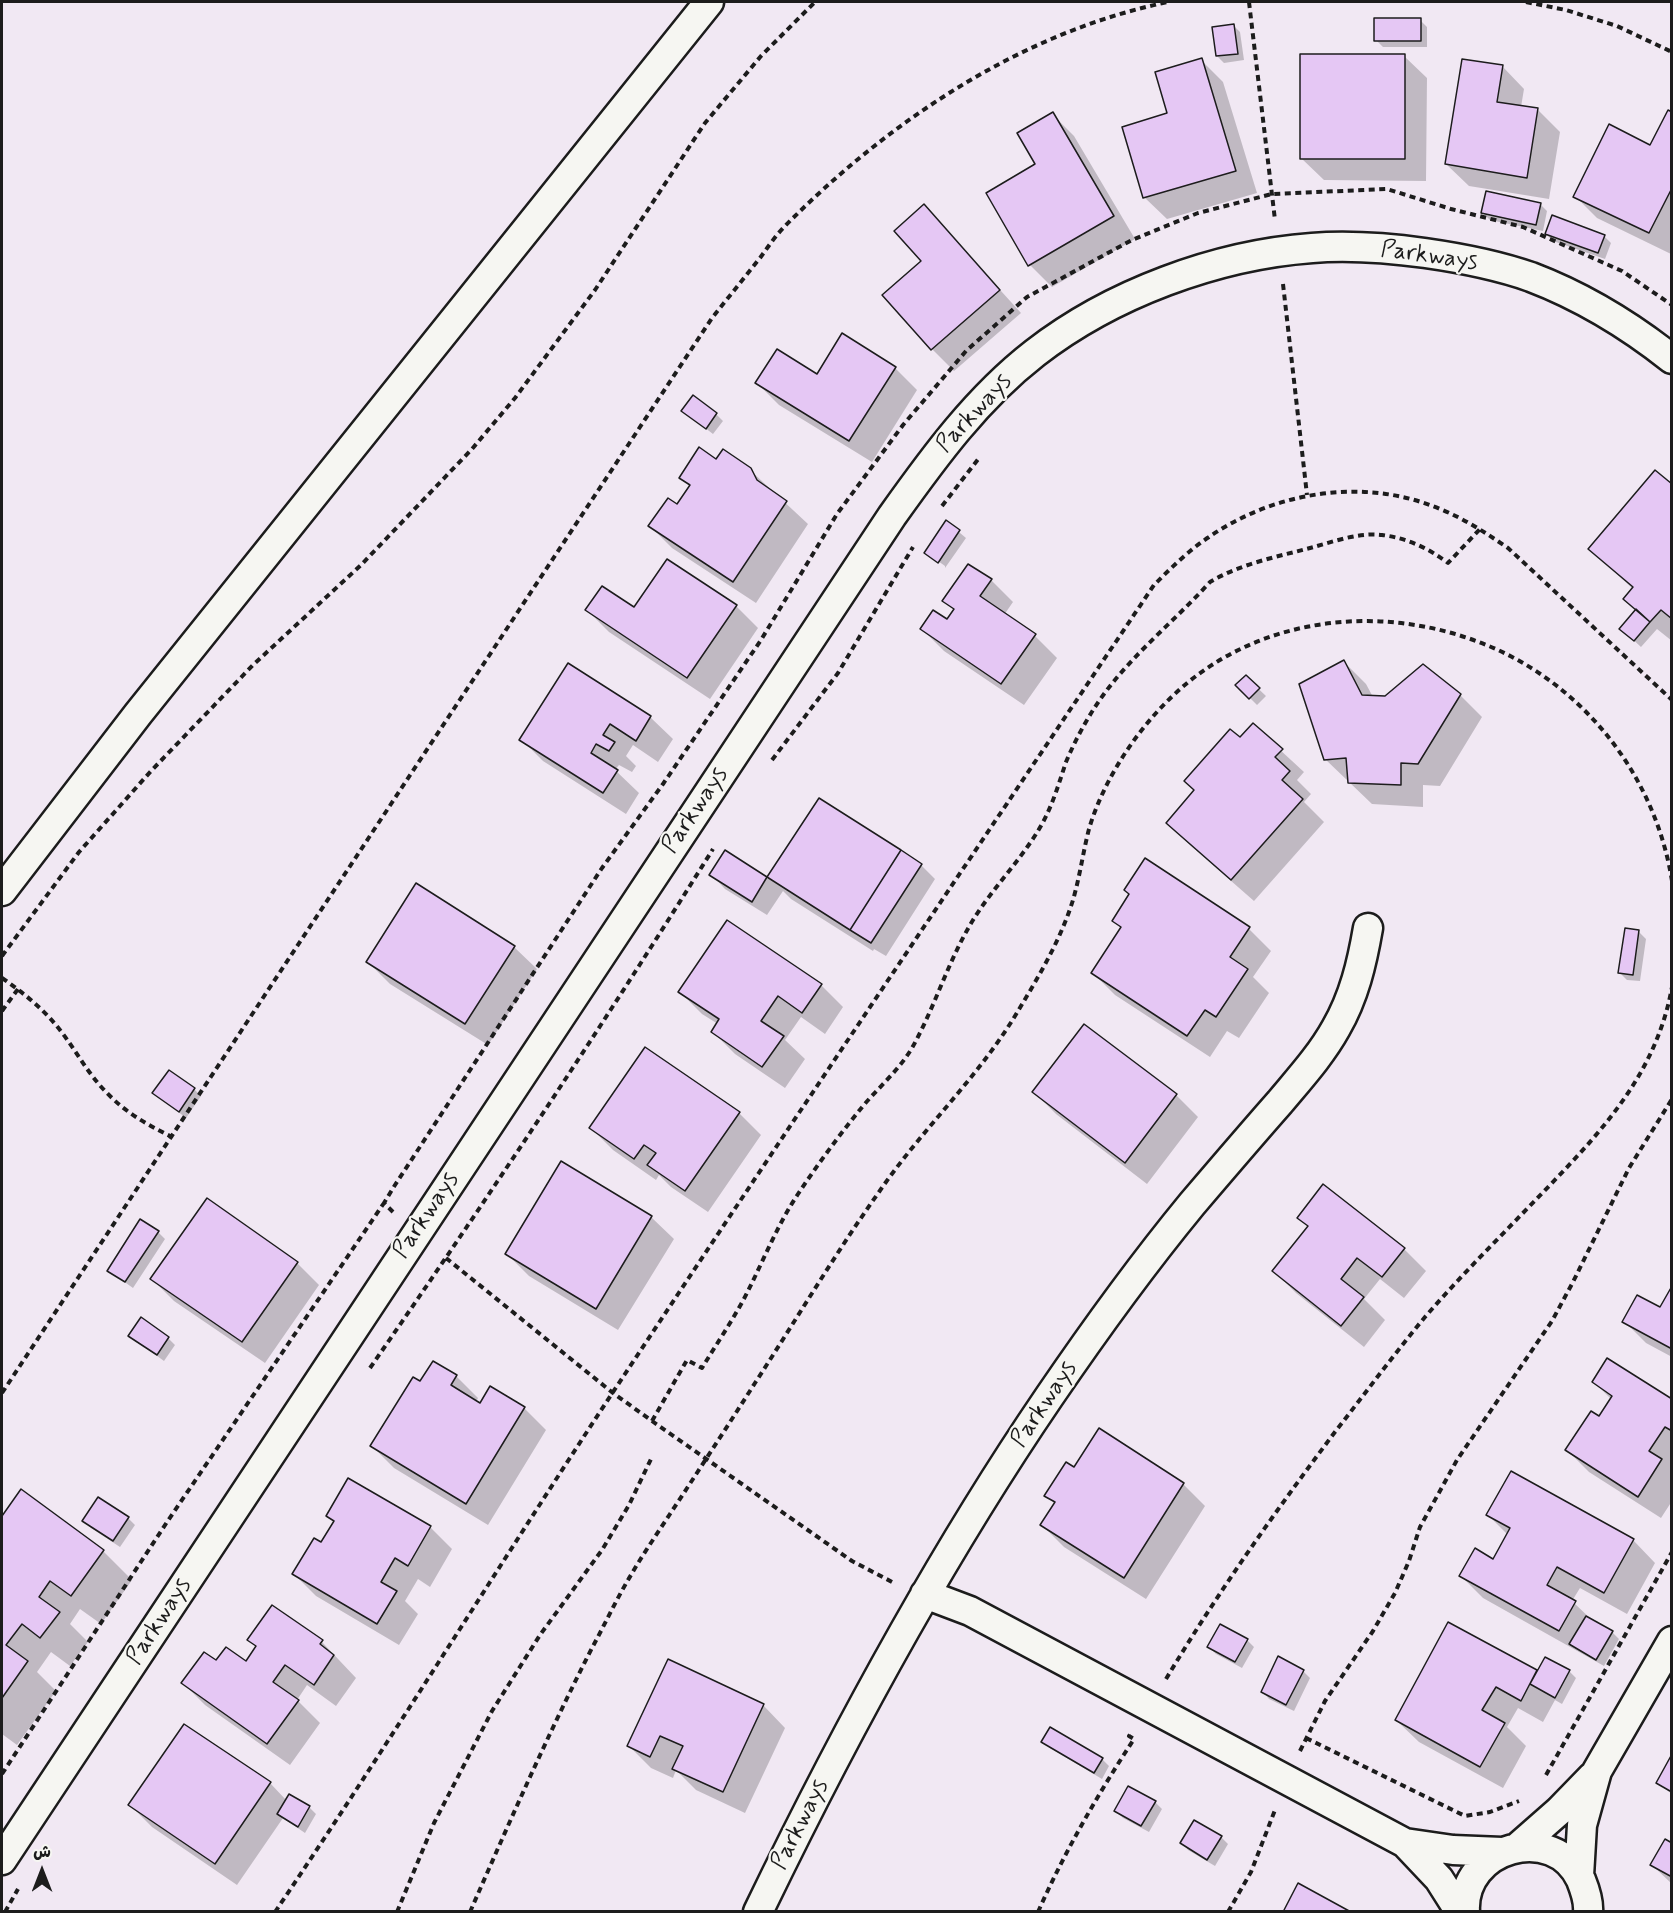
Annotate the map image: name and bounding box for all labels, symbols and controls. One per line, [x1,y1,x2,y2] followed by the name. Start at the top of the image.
[1379,236,1479,278] street label: Parkways
[931,368,1019,460] street label: Parkways
[657,762,735,860] street label: Parkways
[388,1167,466,1265] street label: Parkways
[1006,1356,1084,1454] street label: Parkways
[121,1573,199,1671] street label: Parkways
[766,1775,836,1875] street label: Parkways
[12,1841,72,1901] north arrow
[33,1842,51,1863] text: ش

